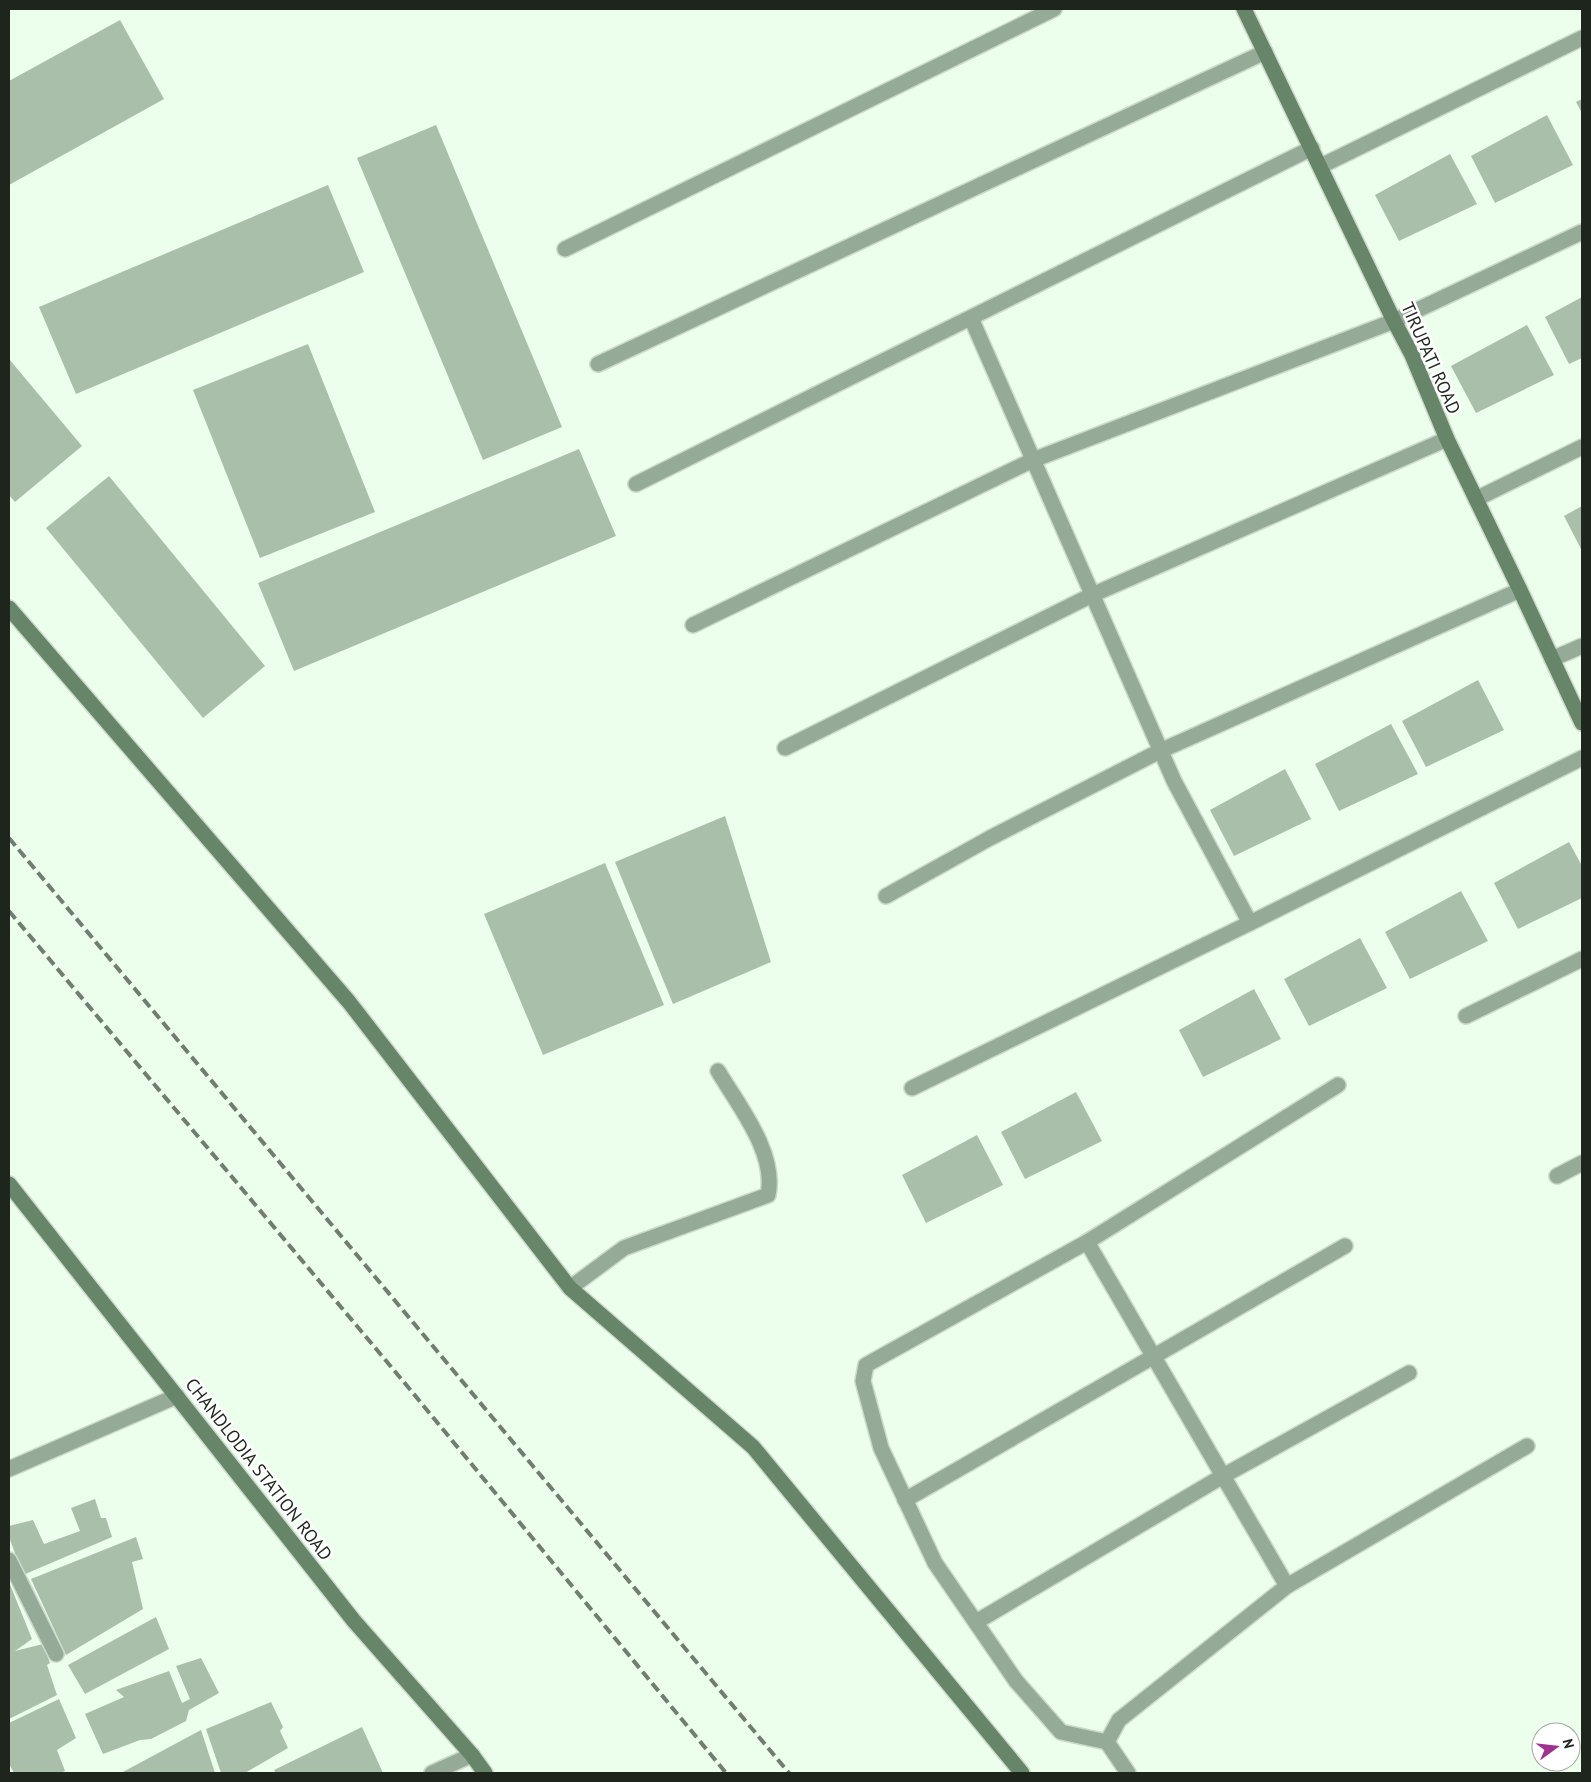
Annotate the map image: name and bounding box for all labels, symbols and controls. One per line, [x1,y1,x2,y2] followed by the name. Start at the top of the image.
[1396,298,1466,418] street label: TIRUPATI ROAD
[181,1373,337,1565] street label: CHANDLODIA STATION ROAD
[1531,1722,1581,1772] north arrow
[1559,1737,1578,1750] text: N

